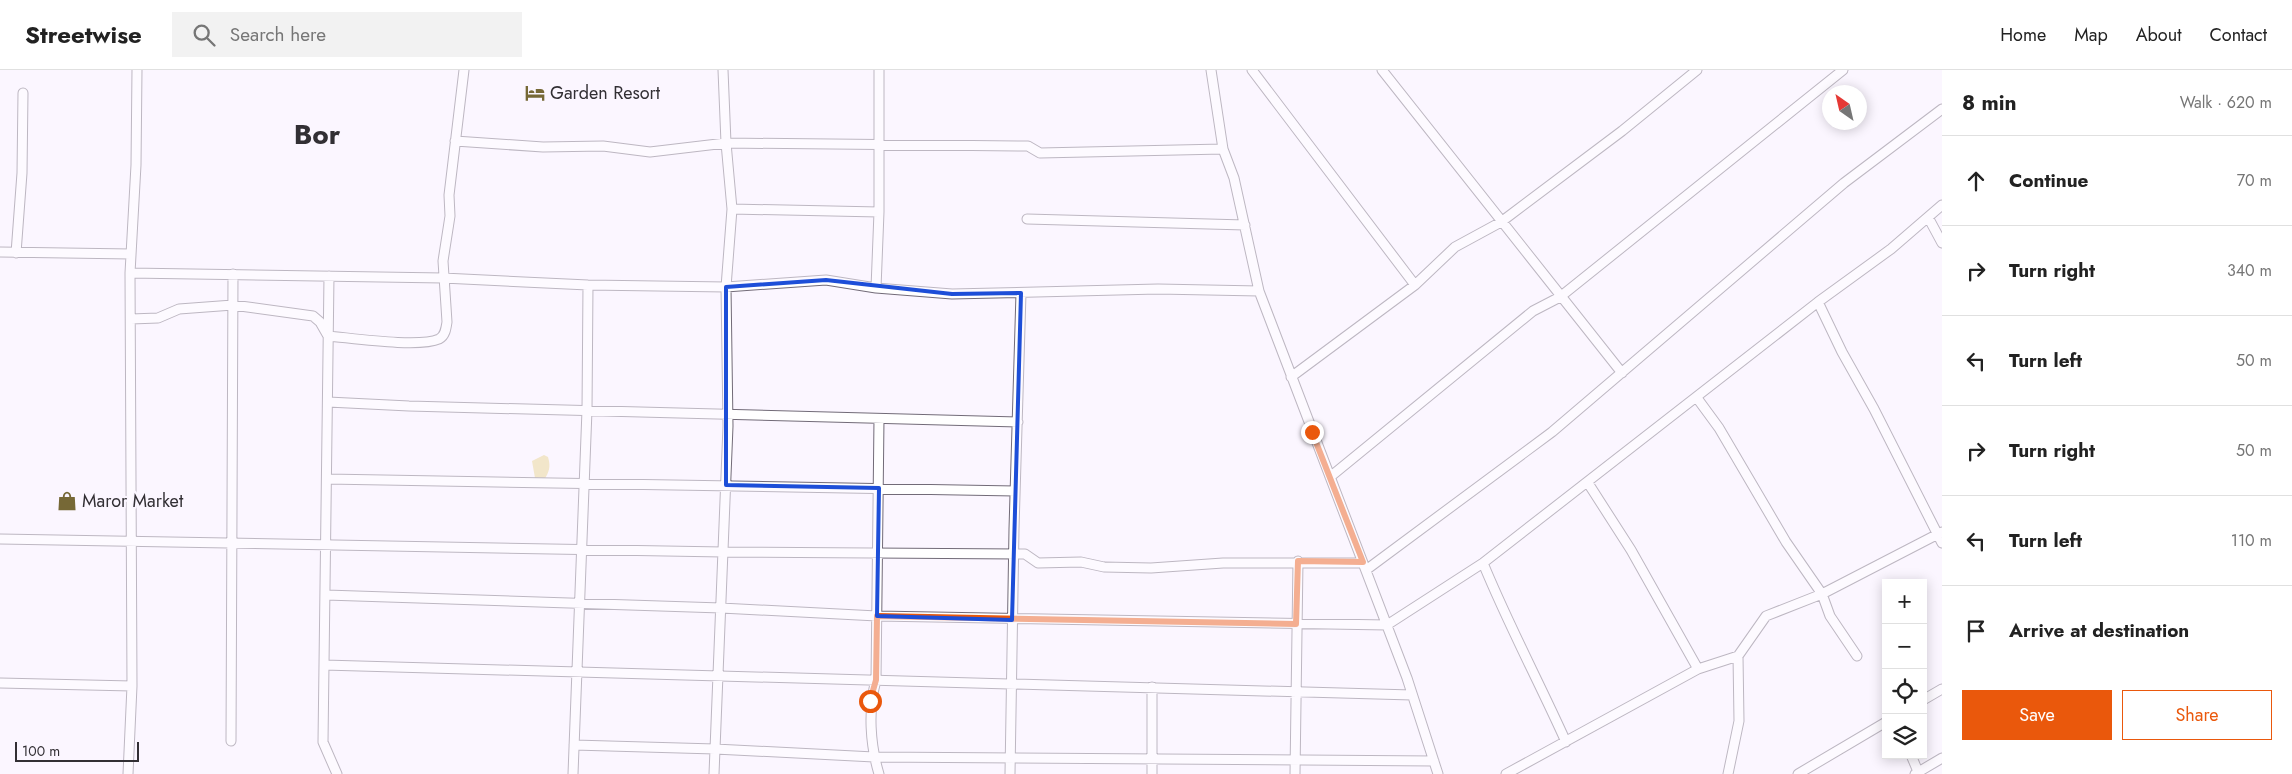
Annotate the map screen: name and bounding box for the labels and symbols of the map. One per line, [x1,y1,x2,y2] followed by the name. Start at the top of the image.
[550,80,661,106] place label: Garden Resort
[524,82,546,104] hotel icon: Garden Resort
[1822,85,1867,130] north arrow
[294,114,341,155] district label: Bor
[1301,421,1324,444] route end
[82,488,184,514] place label: Maror Market
[56,490,78,512] shop icon: Maror Market
[859,690,882,713] route start
[15,739,139,762] scale bar

